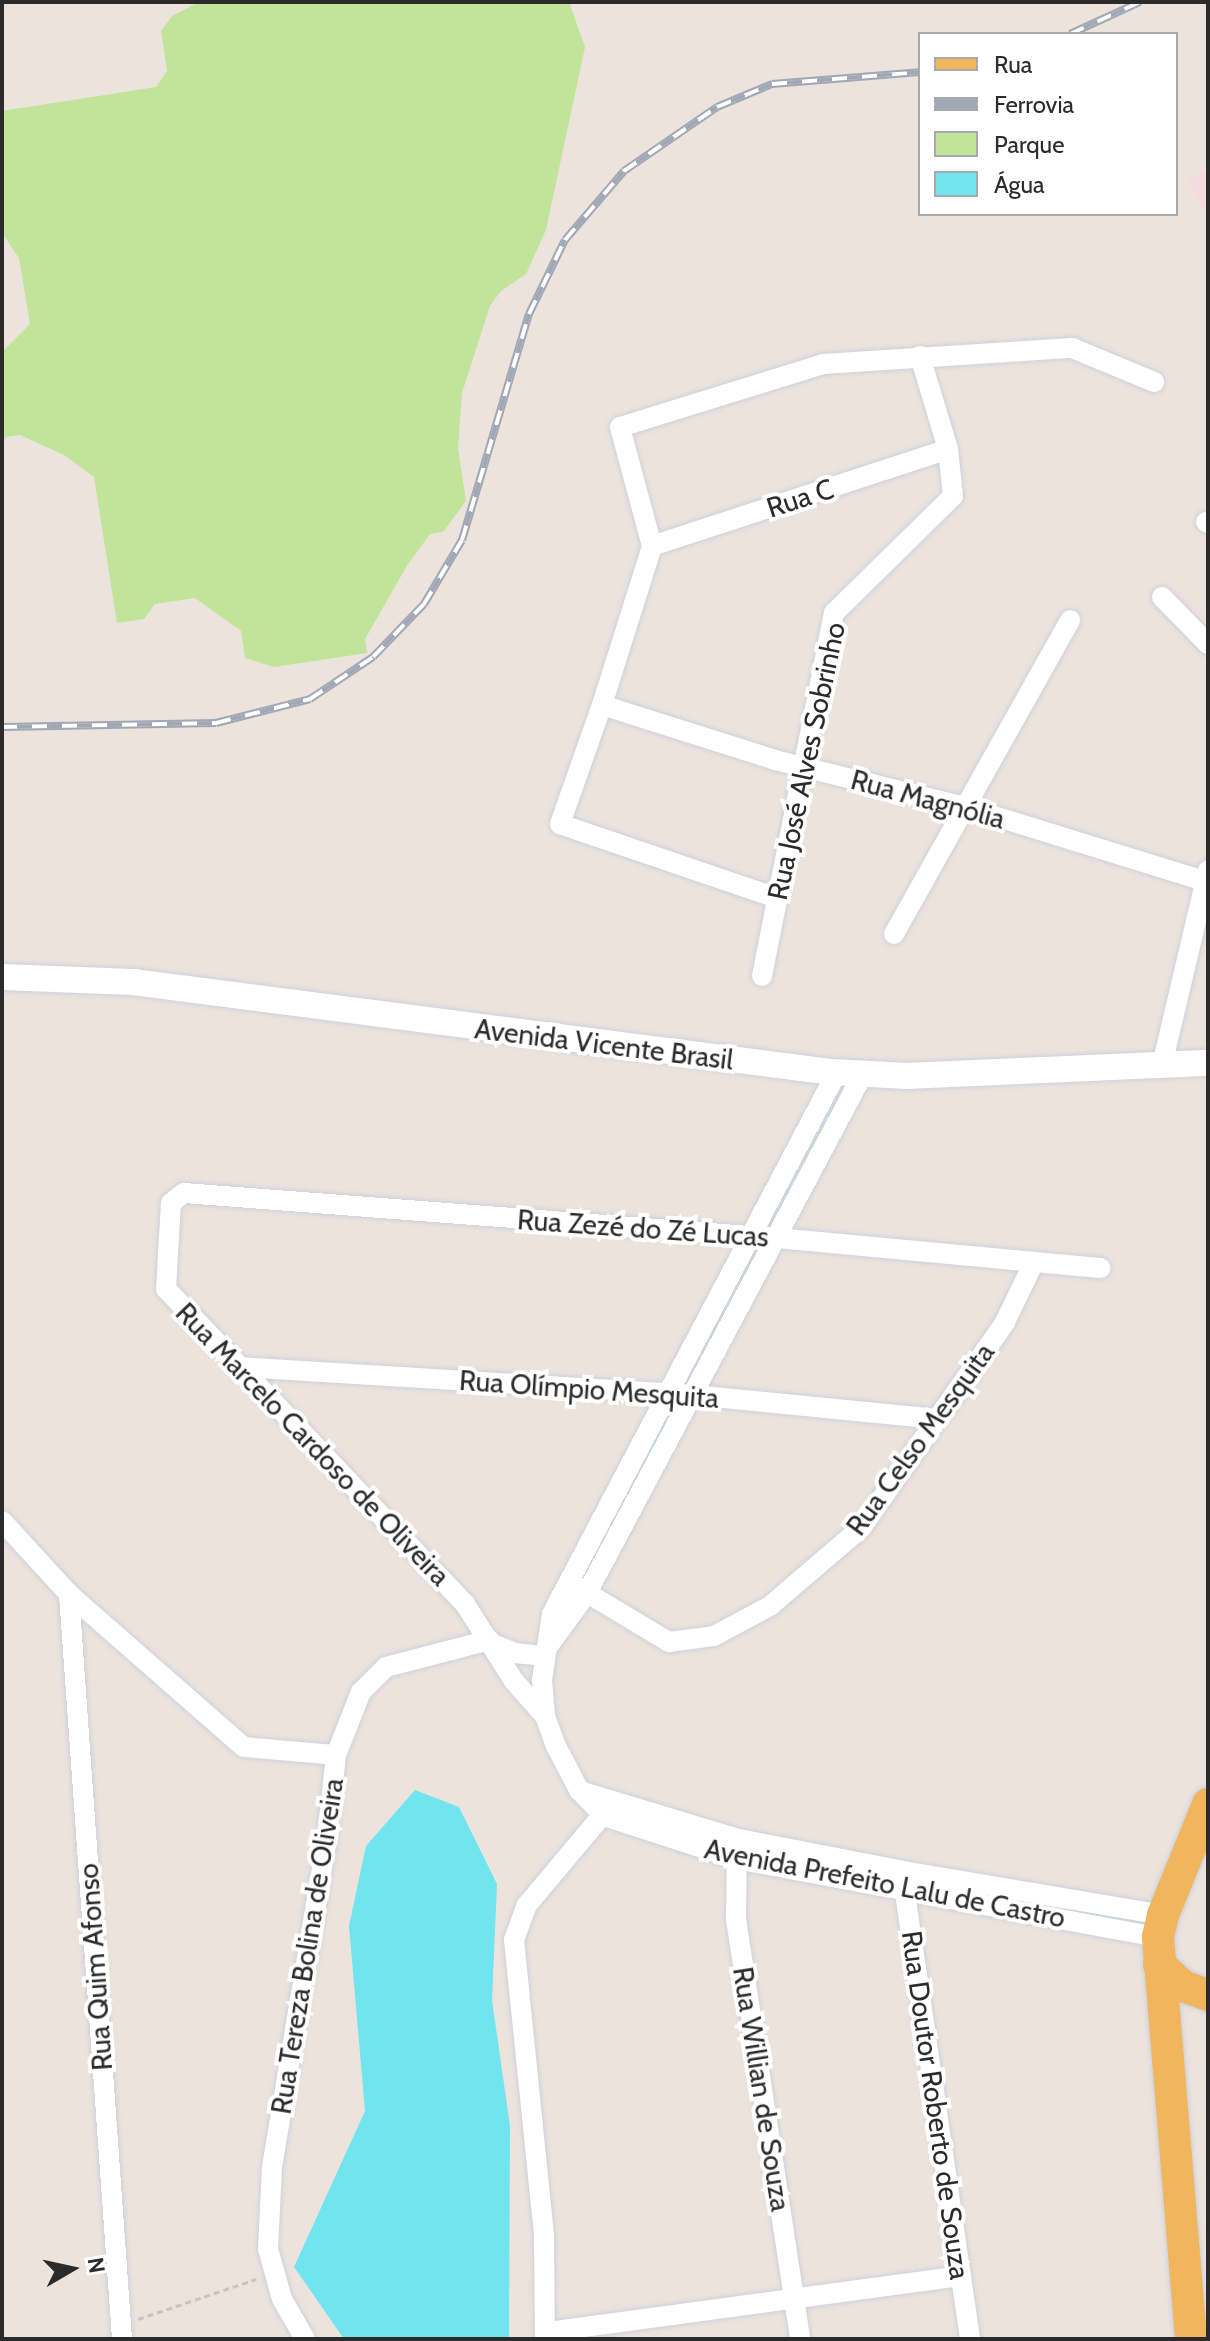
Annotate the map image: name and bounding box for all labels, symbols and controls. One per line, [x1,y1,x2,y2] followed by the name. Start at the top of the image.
[918,32,1178,216] legend
[994,50,1032,79] text: Rua
[994,90,1074,119] text: Ferrovia
[994,130,1064,159] text: Parque
[994,170,1045,199] text: Água
[762,471,838,525] street label: Rua C
[760,619,852,903] street label: Rua José Alves Sobrinho
[847,762,1009,836] street label: Rua Magnólia
[473,1011,735,1077] street label: Avenida Vicente Brasil
[516,1202,770,1254] street label: Rua Zezé do Zé Lucas
[169,1296,457,1592] street label: Rua Marcelo Cardoso de Oliveira
[839,1336,1001,1542] street label: Rua Celso Mesquita
[458,1363,720,1415] street label: Rua Olímpio Mesquita
[264,1776,350,2116] street label: Rua Tereza Bolina de Oliveira
[702,1832,1068,1934] street label: Avenida Prefeito Lalu de Castro
[71,1862,119,2072] street label: Rua Quim Afonso
[895,1928,977,2282] street label: Rua Doutor Roberto de Souza
[726,1964,798,2214] street label: Rua Willian de Souza
[32,2229,112,2309] north arrow
[82,2255,111,2275] text: N

